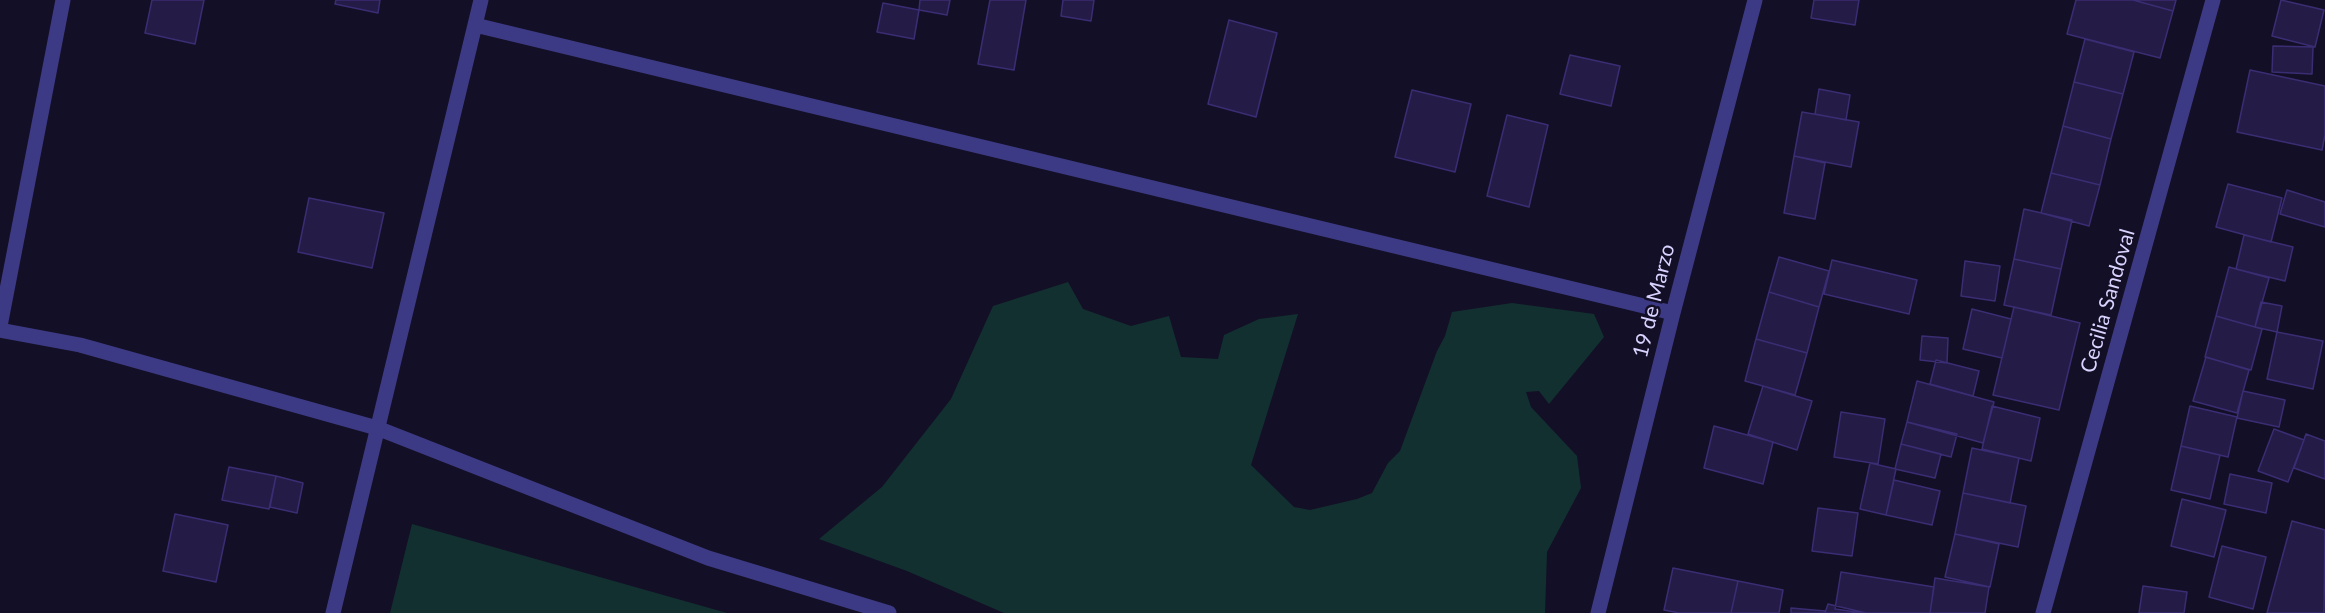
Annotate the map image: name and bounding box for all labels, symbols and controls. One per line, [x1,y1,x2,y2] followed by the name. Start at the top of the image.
[2075,226,2141,376] street label: Cecilia Sandoval
[1628,241,1680,361] street label: 19 de Marzo

